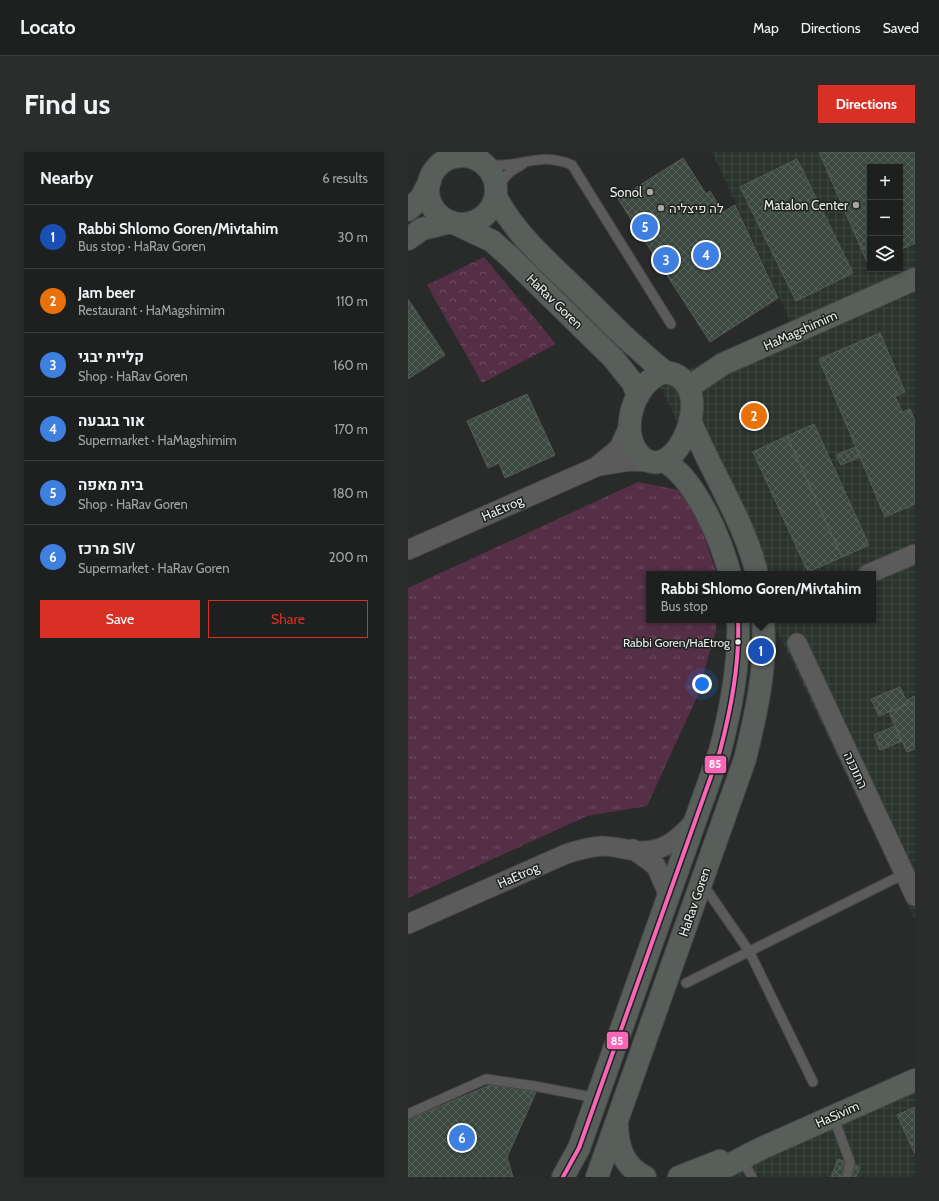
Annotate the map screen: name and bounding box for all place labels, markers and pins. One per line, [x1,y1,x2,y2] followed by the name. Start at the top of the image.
[610,184,642,200] place label: Sonol
[645,187,655,197] marker: Sonol
[764,197,849,213] place label: Matalon Center
[669,200,724,216] place label: לה פיצליה
[851,200,861,210] marker: Matalon Center
[656,203,666,213] marker: לה פיצליה
[632,212,658,242] pin: 5
[693,240,719,270] pin: 4
[653,245,679,275] pin: 3
[741,401,767,431] pin: 2
[623,635,731,650] place label: Rabbi Goren/HaEtrog
[748,636,774,666] pin: 1
[733,637,743,647] marker: Rabbi Goren/HaEtrog
[449,1123,475,1153] pin: 6

